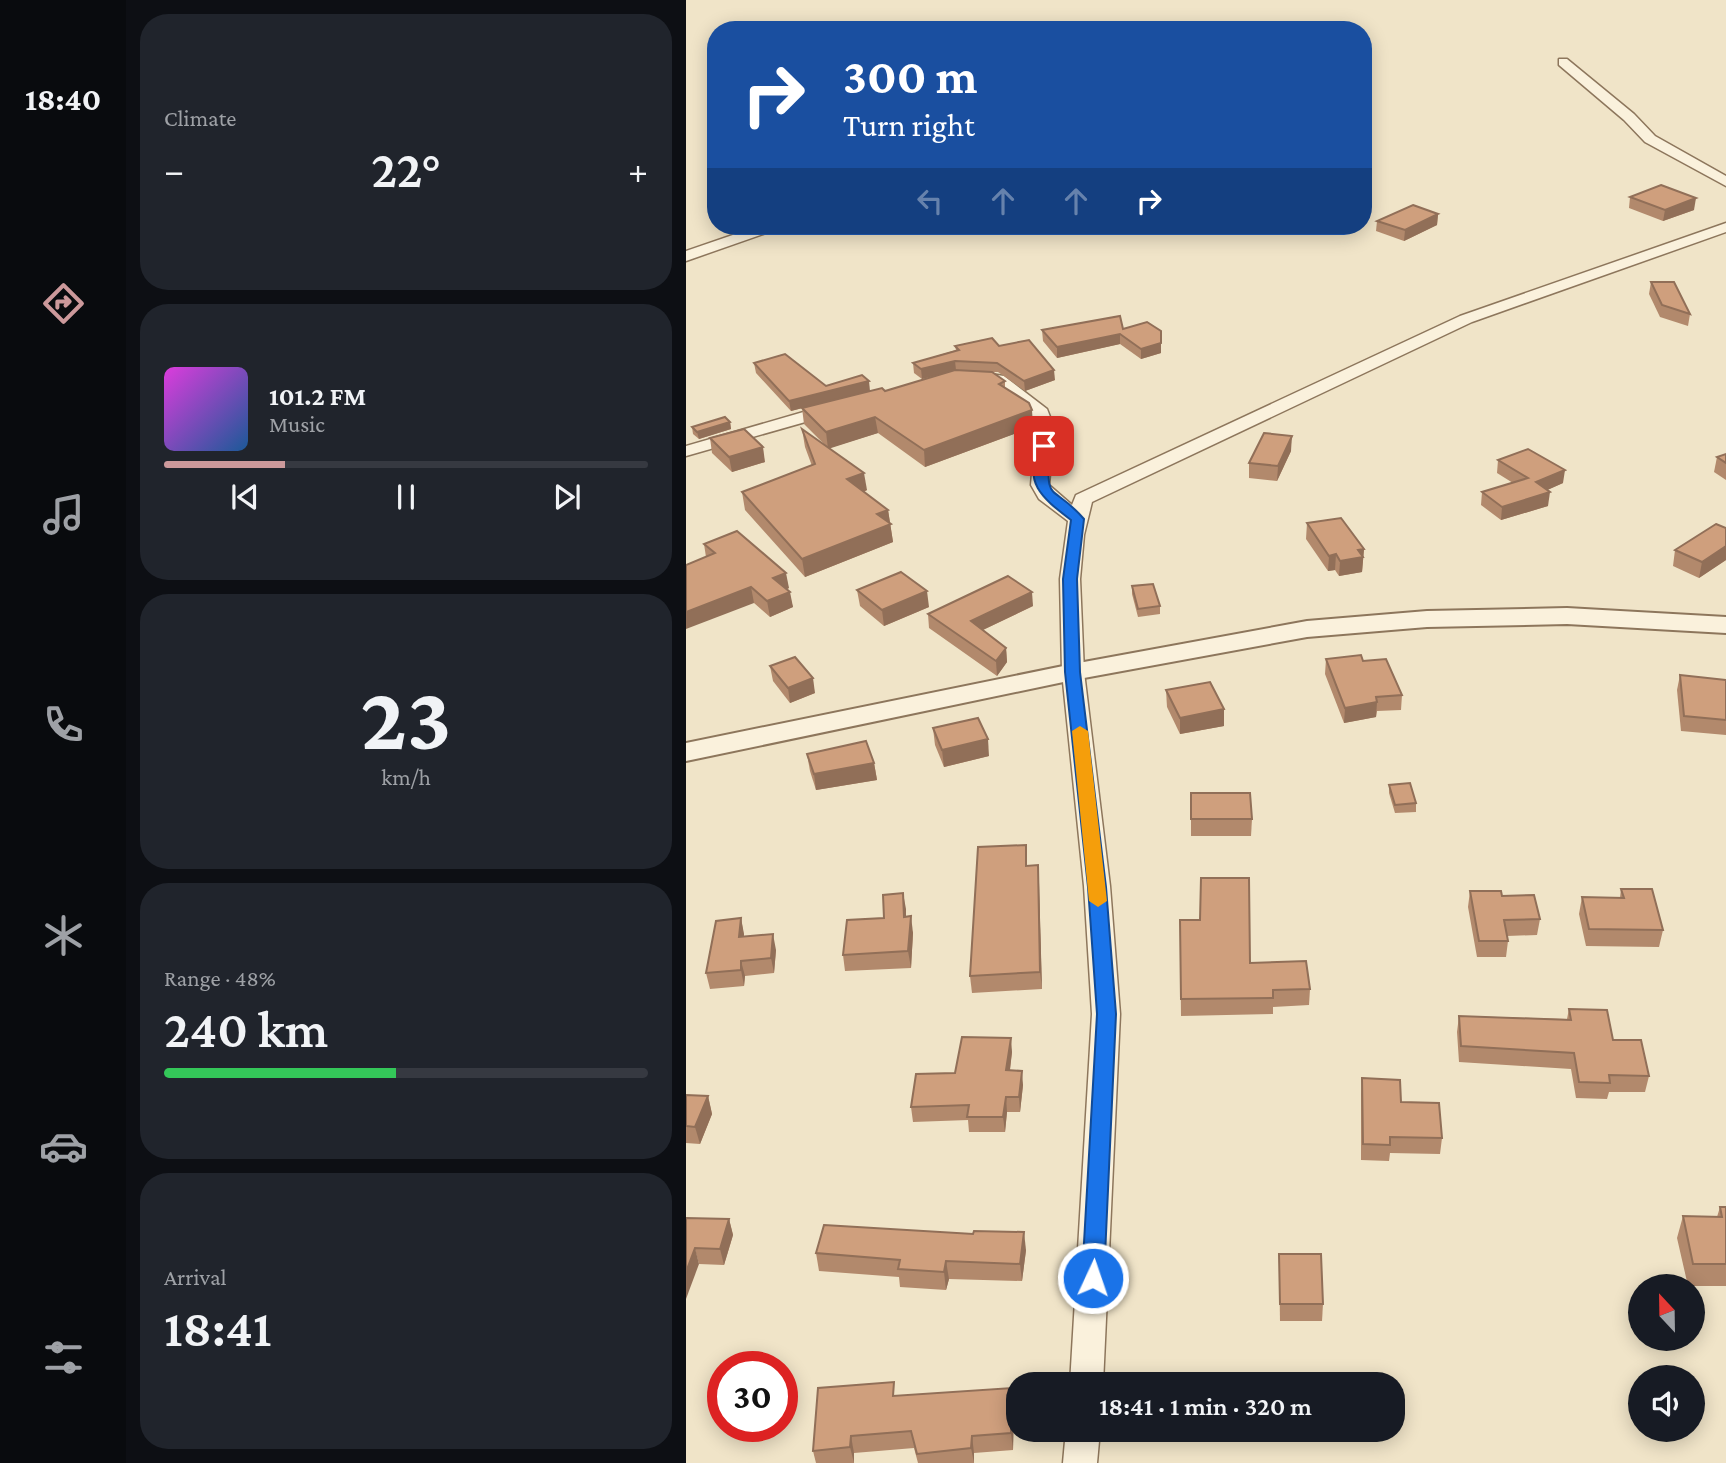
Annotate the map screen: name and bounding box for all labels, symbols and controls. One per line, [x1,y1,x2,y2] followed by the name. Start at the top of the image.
[728,49,819,140] icon: right
[843,49,977,104] text: 300 m
[25,81,101,117] text: 18:40
[164,105,236,131] text: Climate
[843,107,975,143] text: Turn right
[371,140,441,198] text: 22°
[164,149,184,191] text: −
[628,149,648,191] text: +
[911,182,949,220] icon: left
[984,182,1022,220] icon: ahead
[1057,182,1095,220] icon: ahead
[1130,182,1168,220] icon: right
[39,279,88,328] icon: directions
[269,382,366,411] text: 101.2 FM
[269,411,325,437] text: Music
[1014,416,1074,476] pin
[1025,427,1063,465] icon: arrive
[226,478,264,516] icon: previous
[387,478,425,516] icon: pause
[548,478,586,516] icon: next
[39,490,88,539] icon: music
[361,667,451,769] text: 23
[39,700,88,749] icon: phone
[381,764,431,790] text: km/h
[39,911,88,960] icon: climate
[164,965,276,991] text: Range · 48%
[164,1000,328,1058] text: 240 km
[39,1122,88,1171] icon: car
[1056,1241,1130,1315] position arrow
[164,1264,227,1290] text: Arrival
[1628,1274,1704,1351] north arrow
[1628,1274,1705,1442] map controls
[164,1299,272,1357] text: 18:41
[39,1333,88,1382] icon: filters
[707,1351,798,1442] speed limit sign: 30
[1628,1365,1705,1442] button: sound
[1099,1392,1312,1421] text: 18:41 · 1 min · 320 m

